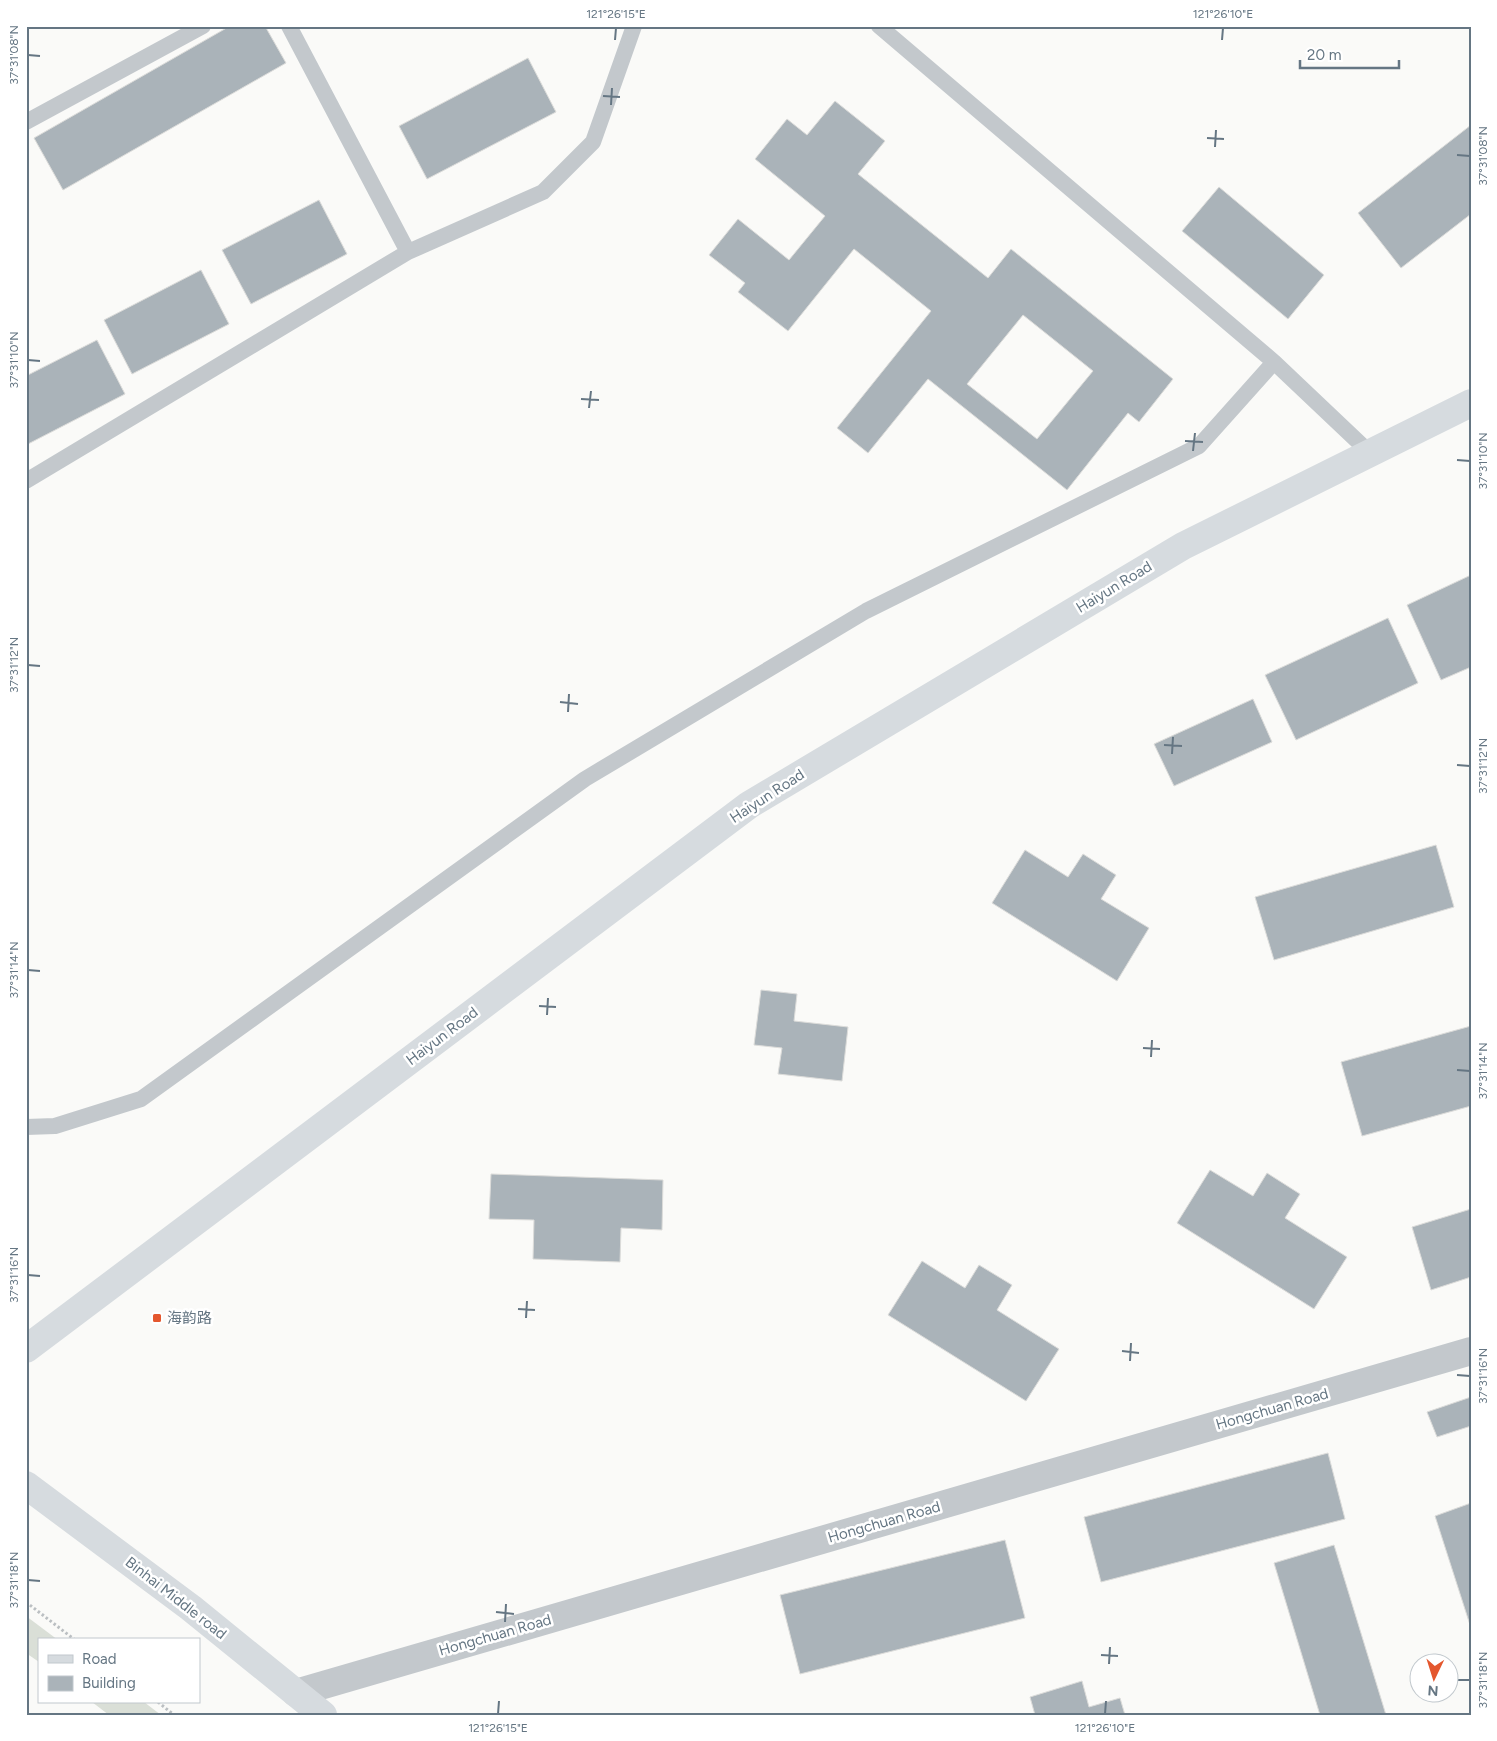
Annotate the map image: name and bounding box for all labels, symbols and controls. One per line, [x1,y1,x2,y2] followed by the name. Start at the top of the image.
[586,7,646,21] text: 121°26'15"E
[1193,7,1253,21] text: 121°26'10"E
[7,25,21,85] text: 37°31'08"N
[1300,38,1398,70] scale bar
[1307,46,1341,64] text: 20 m
[1476,126,1490,186] text: 37°31'08"N
[7,331,21,389] text: 37°31'10"N
[1476,432,1490,490] text: 37°31'10"N
[1073,557,1155,617] street label: Haiyun Road
[7,637,21,693] text: 37°31'12"N
[1476,738,1490,794] text: 37°31'12"N
[726,765,808,827] street label: Haiyun Road
[7,942,21,998] text: 37°31'14"N
[403,1003,481,1069] street label: Haiyun Road
[1476,1043,1490,1099] text: 37°31'14"N
[7,1247,21,1303] text: 37°31'16"N
[167,1309,212,1327] place label: 海韵路
[151,1312,163,1324] marker: 海韵路
[1476,1348,1490,1404] text: 37°31'16"N
[1214,1384,1330,1434] street label: Hongchuan Road
[826,1497,942,1547] street label: Hongchuan Road
[7,1552,21,1608] text: 37°31'18"N
[122,1553,230,1643] street label: Binhai Middle road
[437,1610,553,1660] street label: Hongchuan Road
[38,1638,200,1704] legend
[82,1650,117,1668] text: Road
[1476,1652,1490,1708] text: 37°31'18"N
[1410,1654,1460,1704] north arrow
[82,1674,136,1692] text: Building
[1427,1682,1439,1699] text: N
[468,1721,528,1735] text: 121°26'15"E
[1075,1721,1135,1735] text: 121°26'10"E

